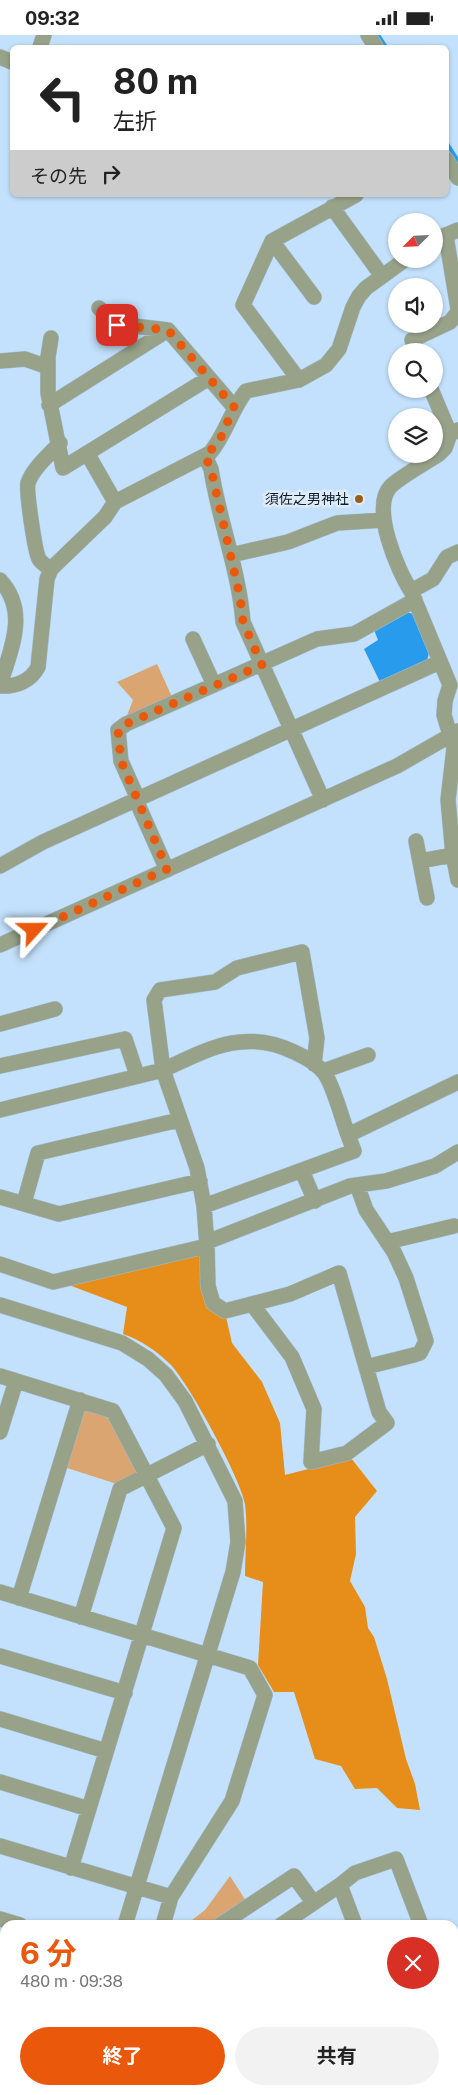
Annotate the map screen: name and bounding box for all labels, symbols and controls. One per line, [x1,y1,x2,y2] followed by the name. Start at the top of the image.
[25,7,80,29] text: 09:32
[113,61,198,102] text: 80 m
[30,65,95,130] icon: left
[113,108,157,134] text: 左折
[97,160,125,188] icon: right
[30,165,87,187] text: その先
[388,213,442,267] north arrow
[388,213,443,463] map controls
[388,278,443,333] button: sound
[96,304,138,346] pin
[103,311,131,339] icon: arrive
[388,343,443,398] button: search
[388,408,443,463] button: layers
[265,491,349,507] place label: 須佐之男神社
[353,493,365,505] marker: 須佐之男神社
[7,903,59,955] position arrow
[20,1935,77,1971] text: 6 分
[387,1937,439,1989] button: close
[20,1972,123,1991] text: 480 m · 09:38
[20,2027,225,2085] button: 終了
[235,2027,439,2085] button: 共有

